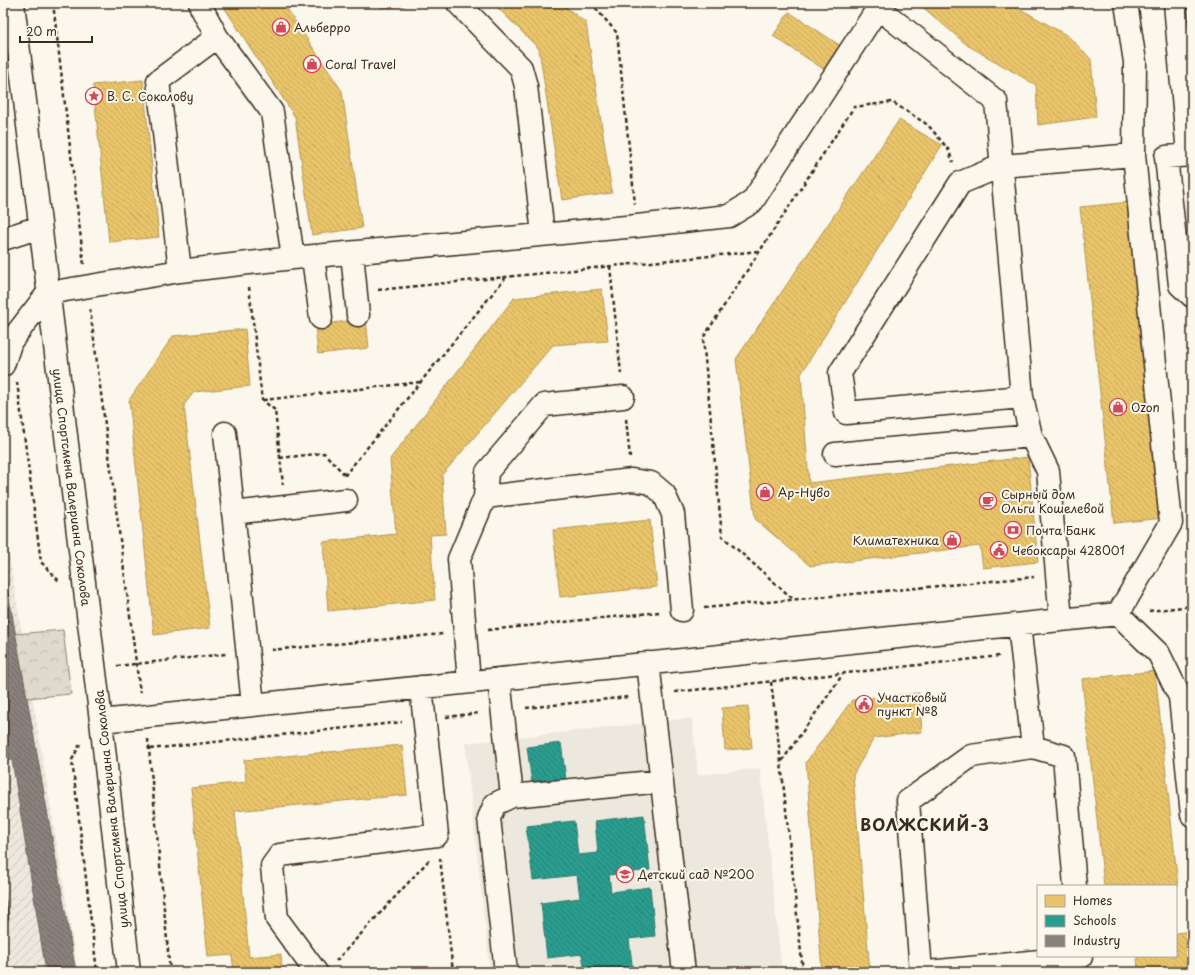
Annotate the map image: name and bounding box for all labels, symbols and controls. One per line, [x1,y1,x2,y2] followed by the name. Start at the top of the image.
[271,17,291,37] shop icon: Альберро
[20,18,92,44] scale bar
[294,18,351,36] place label: Альберро
[26,22,57,40] text: 20 m
[302,54,322,74] shop icon: Coral Travel
[325,55,396,73] place label: Coral Travel
[84,86,104,106] place icon: В. С. Соколову
[107,87,193,105] place label: В. С. Соколову
[48,367,96,607] street label: улица Спортсмена Валериана Соколова
[1108,397,1128,417] shop icon: Ozon
[1131,398,1160,416] place label: Ozon
[755,482,775,502] shop icon: Ар-Нуво
[778,483,830,501] place label: Ар-Нуво
[1001,485,1104,517] place label: Сырный дом Ольги Кошелевой
[978,491,998,511] cafe icon: Сырный дом Ольги Кошелевой
[1003,520,1023,540] bank icon: Почта Банк
[1026,521,1096,539] place label: Почта Банк
[942,530,962,550] shop icon: Климатехника
[853,531,939,549] place label: Климатехника
[989,540,1009,560] public building icon: Чебоксары 428001
[1012,541,1125,559] place label: Чебоксары 428001
[877,688,947,720] place label: Участковый пункт №8
[89,689,132,929] street label: улица Спортсмена Валериана Соколова
[854,694,874,714] public building icon: Участковый пункт №8
[860,812,990,836] district label: ВОЛЖСКИЙ-3
[615,864,635,884] school or university icon: Детский сад №200
[637,865,754,883] place label: Детский сад №200
[1037,885,1177,957] legend
[1073,891,1112,909] text: Homes
[1073,911,1117,929] text: Schools
[1073,931,1121,949] text: Industry

